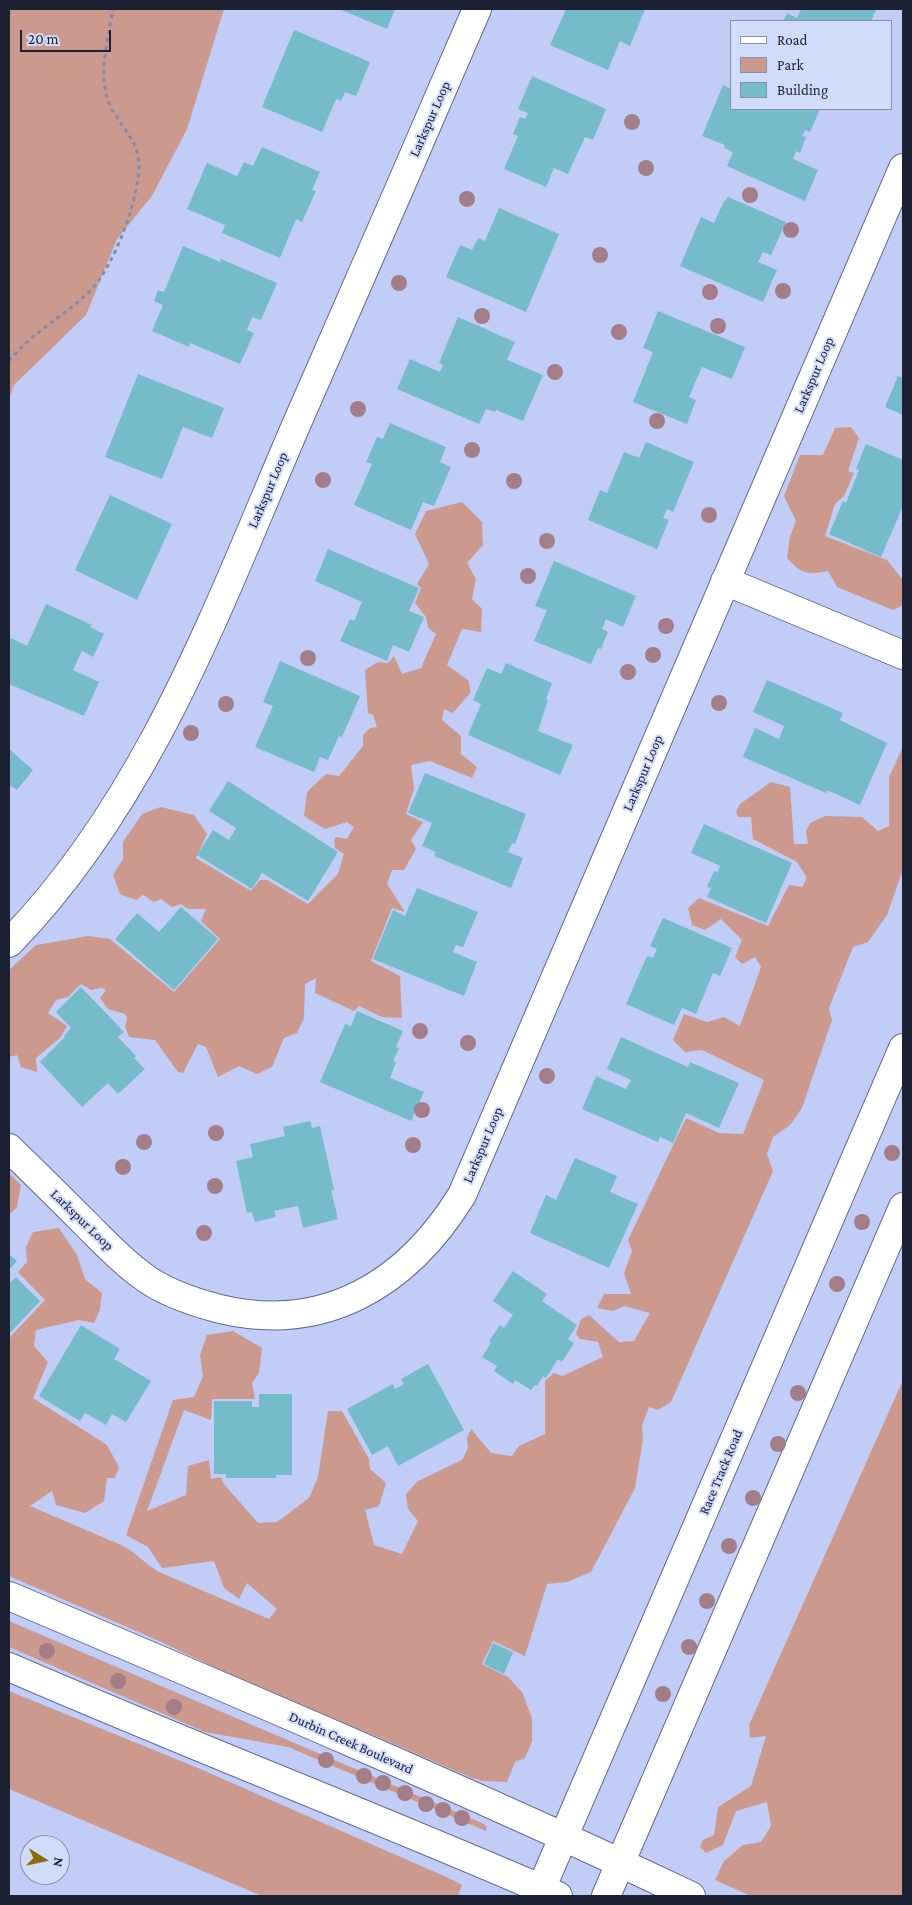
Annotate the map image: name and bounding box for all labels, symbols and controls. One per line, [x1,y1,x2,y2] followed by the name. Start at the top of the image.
[22,20,114,52] scale bar
[730,20,892,110] legend
[28,31,59,47] text: 20 m
[777,32,807,48] text: Road
[777,57,804,73] text: Park
[406,79,454,159] street label: Larkspur Loop
[777,82,828,98] text: Building
[790,334,838,416] street label: Larkspur Loop
[244,449,292,531] street label: Larkspur Loop
[619,732,667,814] street label: Larkspur Loop
[459,1104,507,1186] street label: Larkspur Loop
[47,1186,117,1254] street label: Larkspur Loop
[696,1427,746,1517] street label: Race Track Road
[286,1708,416,1778] street label: Durbin Creek Boulevard
[20,1835,70,1885] north arrow
[50,1856,67,1869] text: N

